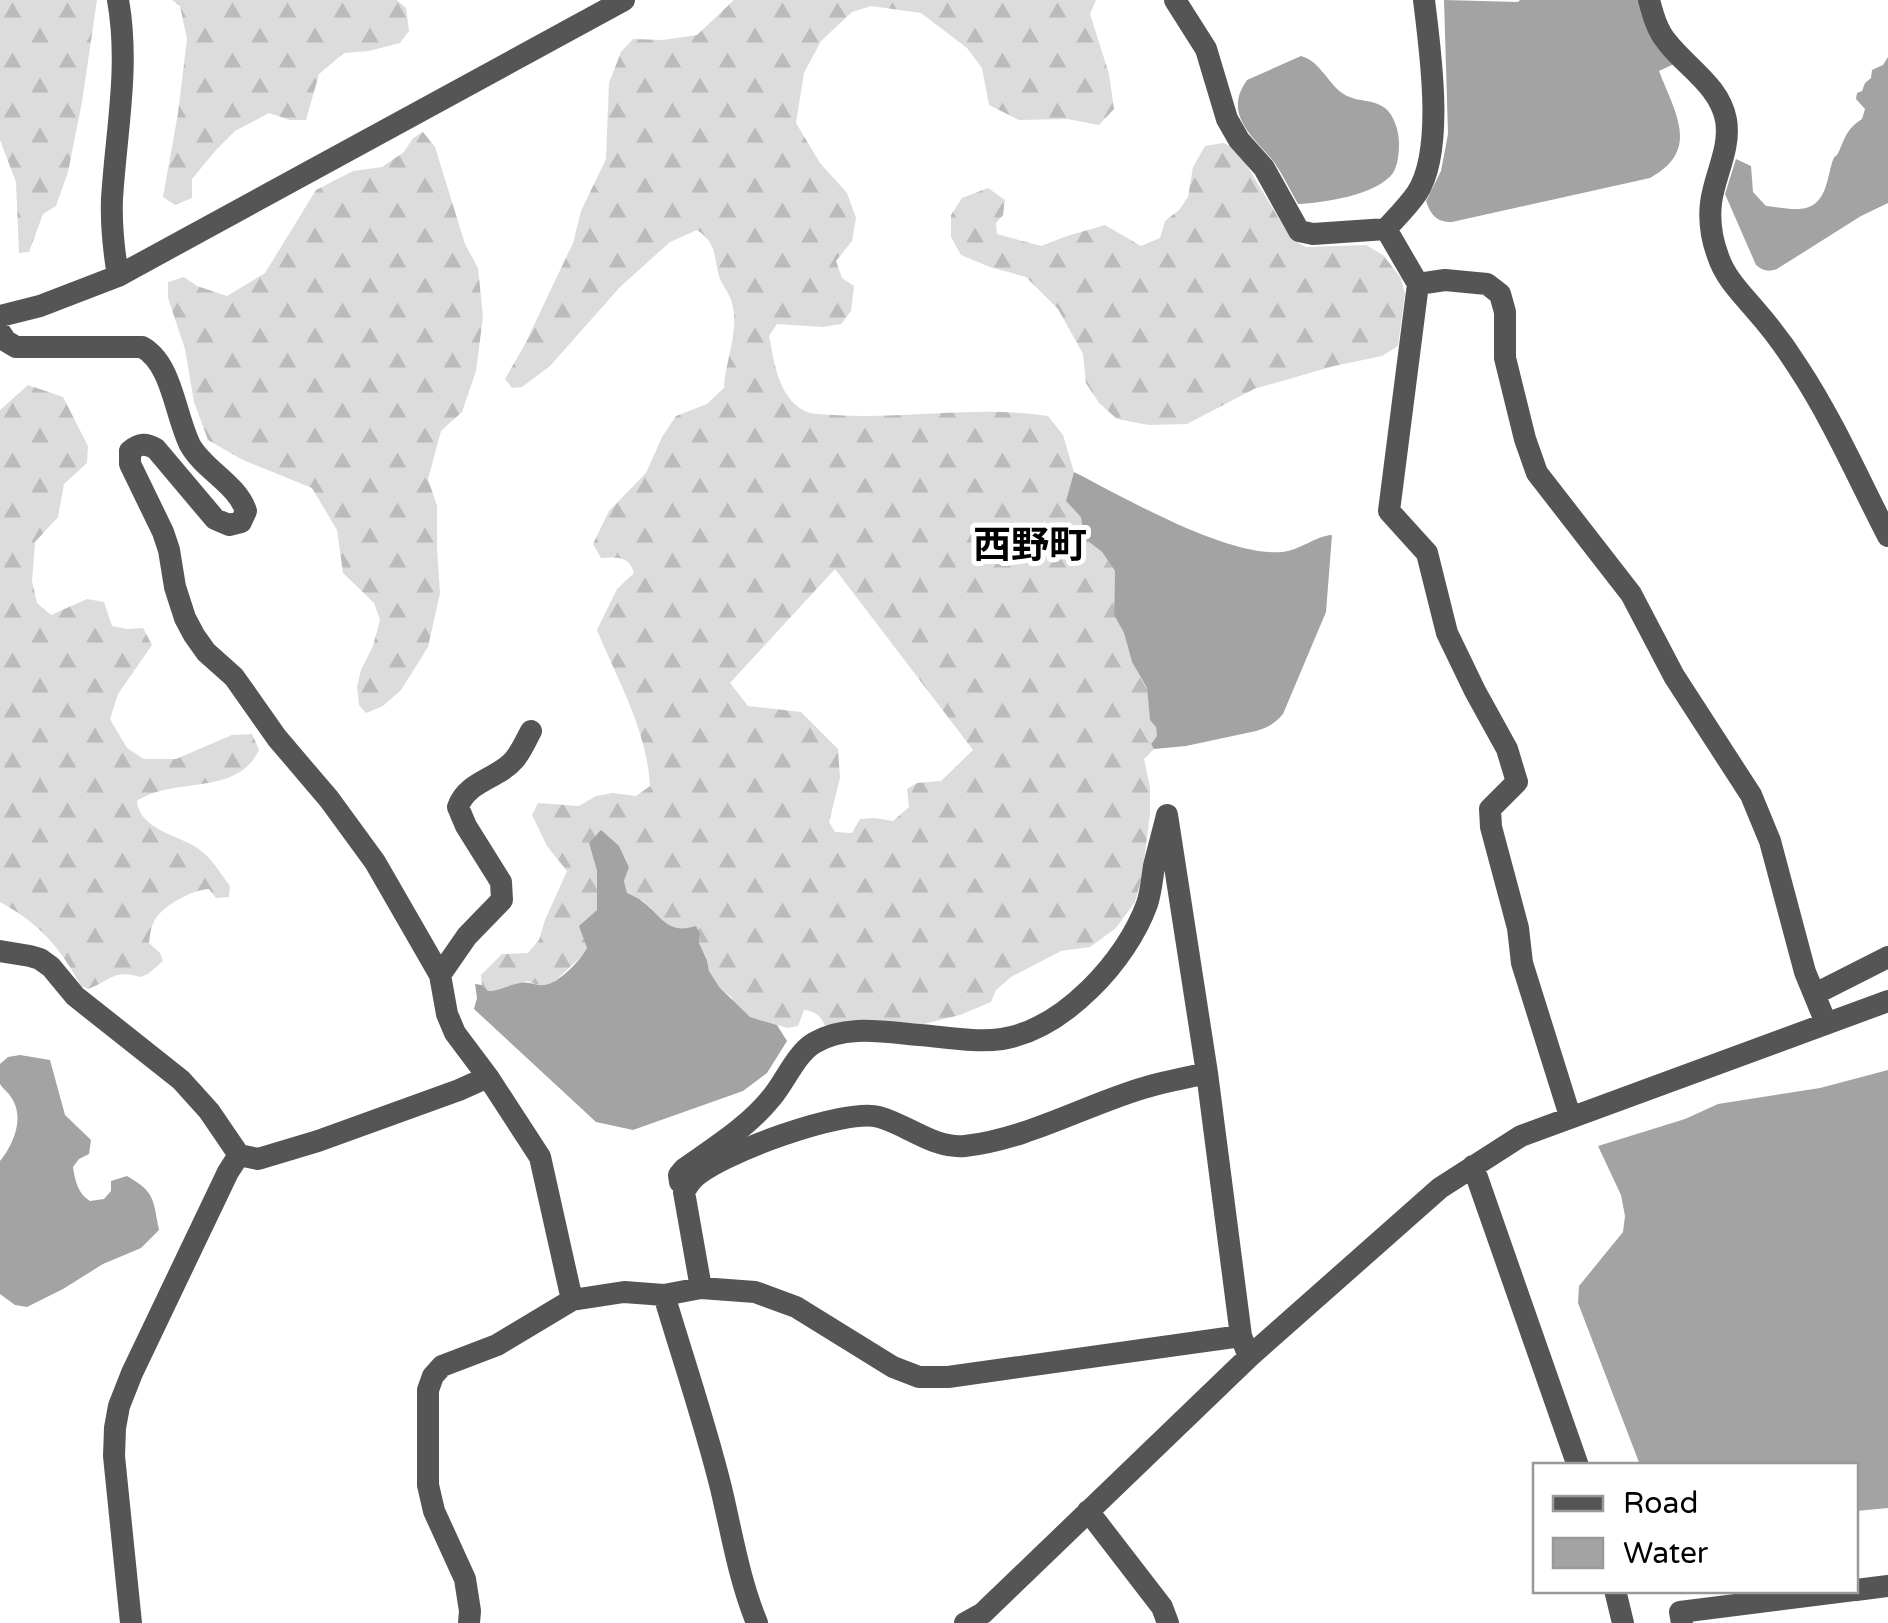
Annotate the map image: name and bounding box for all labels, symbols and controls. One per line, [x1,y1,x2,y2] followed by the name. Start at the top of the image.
[973,523,1087,569] district label: 西野町
[1533,1463,1858,1593] legend
[1623,1485,1698,1522] text: Road
[1623,1535,1709,1572] text: Water

